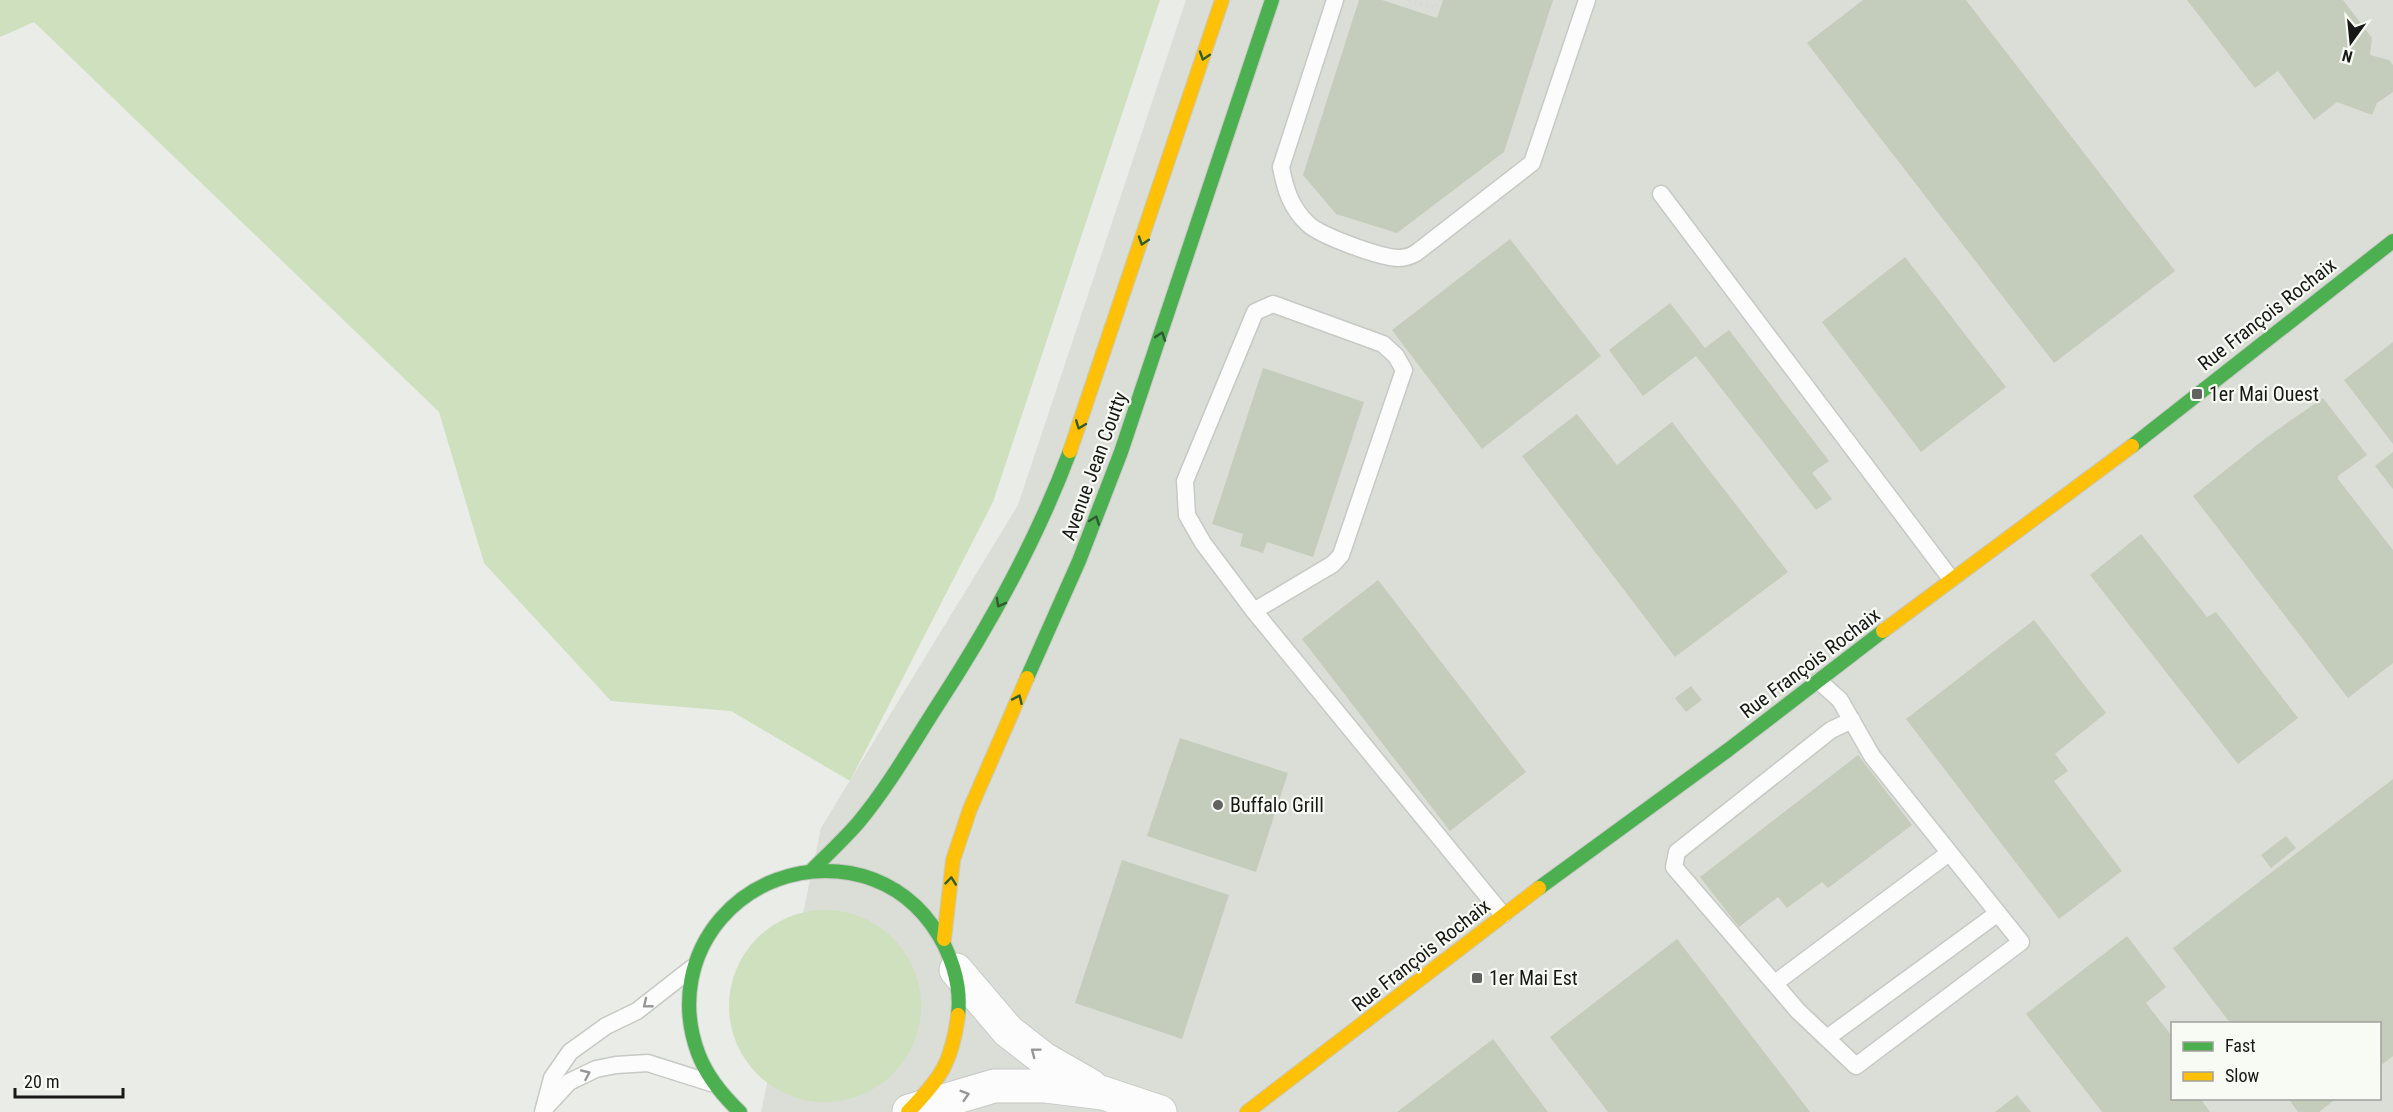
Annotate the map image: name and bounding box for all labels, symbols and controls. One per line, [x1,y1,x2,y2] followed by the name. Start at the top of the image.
[2321,12,2381,72] north arrow
[2340,46,2354,66] text: N
[1199,50,1211,61] one-way arrow
[1138,235,1150,246] one-way arrow
[2193,252,2341,375] street label: Rue François Rochaix
[1153,331,1166,342] one-way arrow
[2209,382,2319,406] place label: 1er Mai Ouest
[2190,387,2204,401] marker: 1er Mai Ouest
[1056,388,1132,544] street label: Avenue Jean Coutty
[1074,419,1087,430] one-way arrow
[1088,515,1100,526] one-way arrow
[995,597,1007,607] one-way arrow
[1735,603,1885,723] street label: Rue François Rochaix
[1011,694,1023,705] one-way arrow
[1230,793,1324,817] place label: Buffalo Grill
[1211,798,1225,812] marker: Buffalo Grill
[944,877,957,886] one-way arrow
[1347,893,1495,1016] street label: Rue François Rochaix
[1489,966,1578,990] place label: 1er Mai Est
[1470,971,1484,985] marker: 1er Mai Est
[643,996,654,1007] one-way arrow
[2171,1022,2381,1100] legend
[2225,1035,2256,1056] text: Fast
[1031,1048,1042,1059] one-way arrow
[15,1061,123,1099] scale bar
[2225,1065,2260,1086] text: Slow
[580,1069,591,1081] one-way arrow
[24,1071,59,1092] text: 20 m
[959,1090,970,1102] one-way arrow

